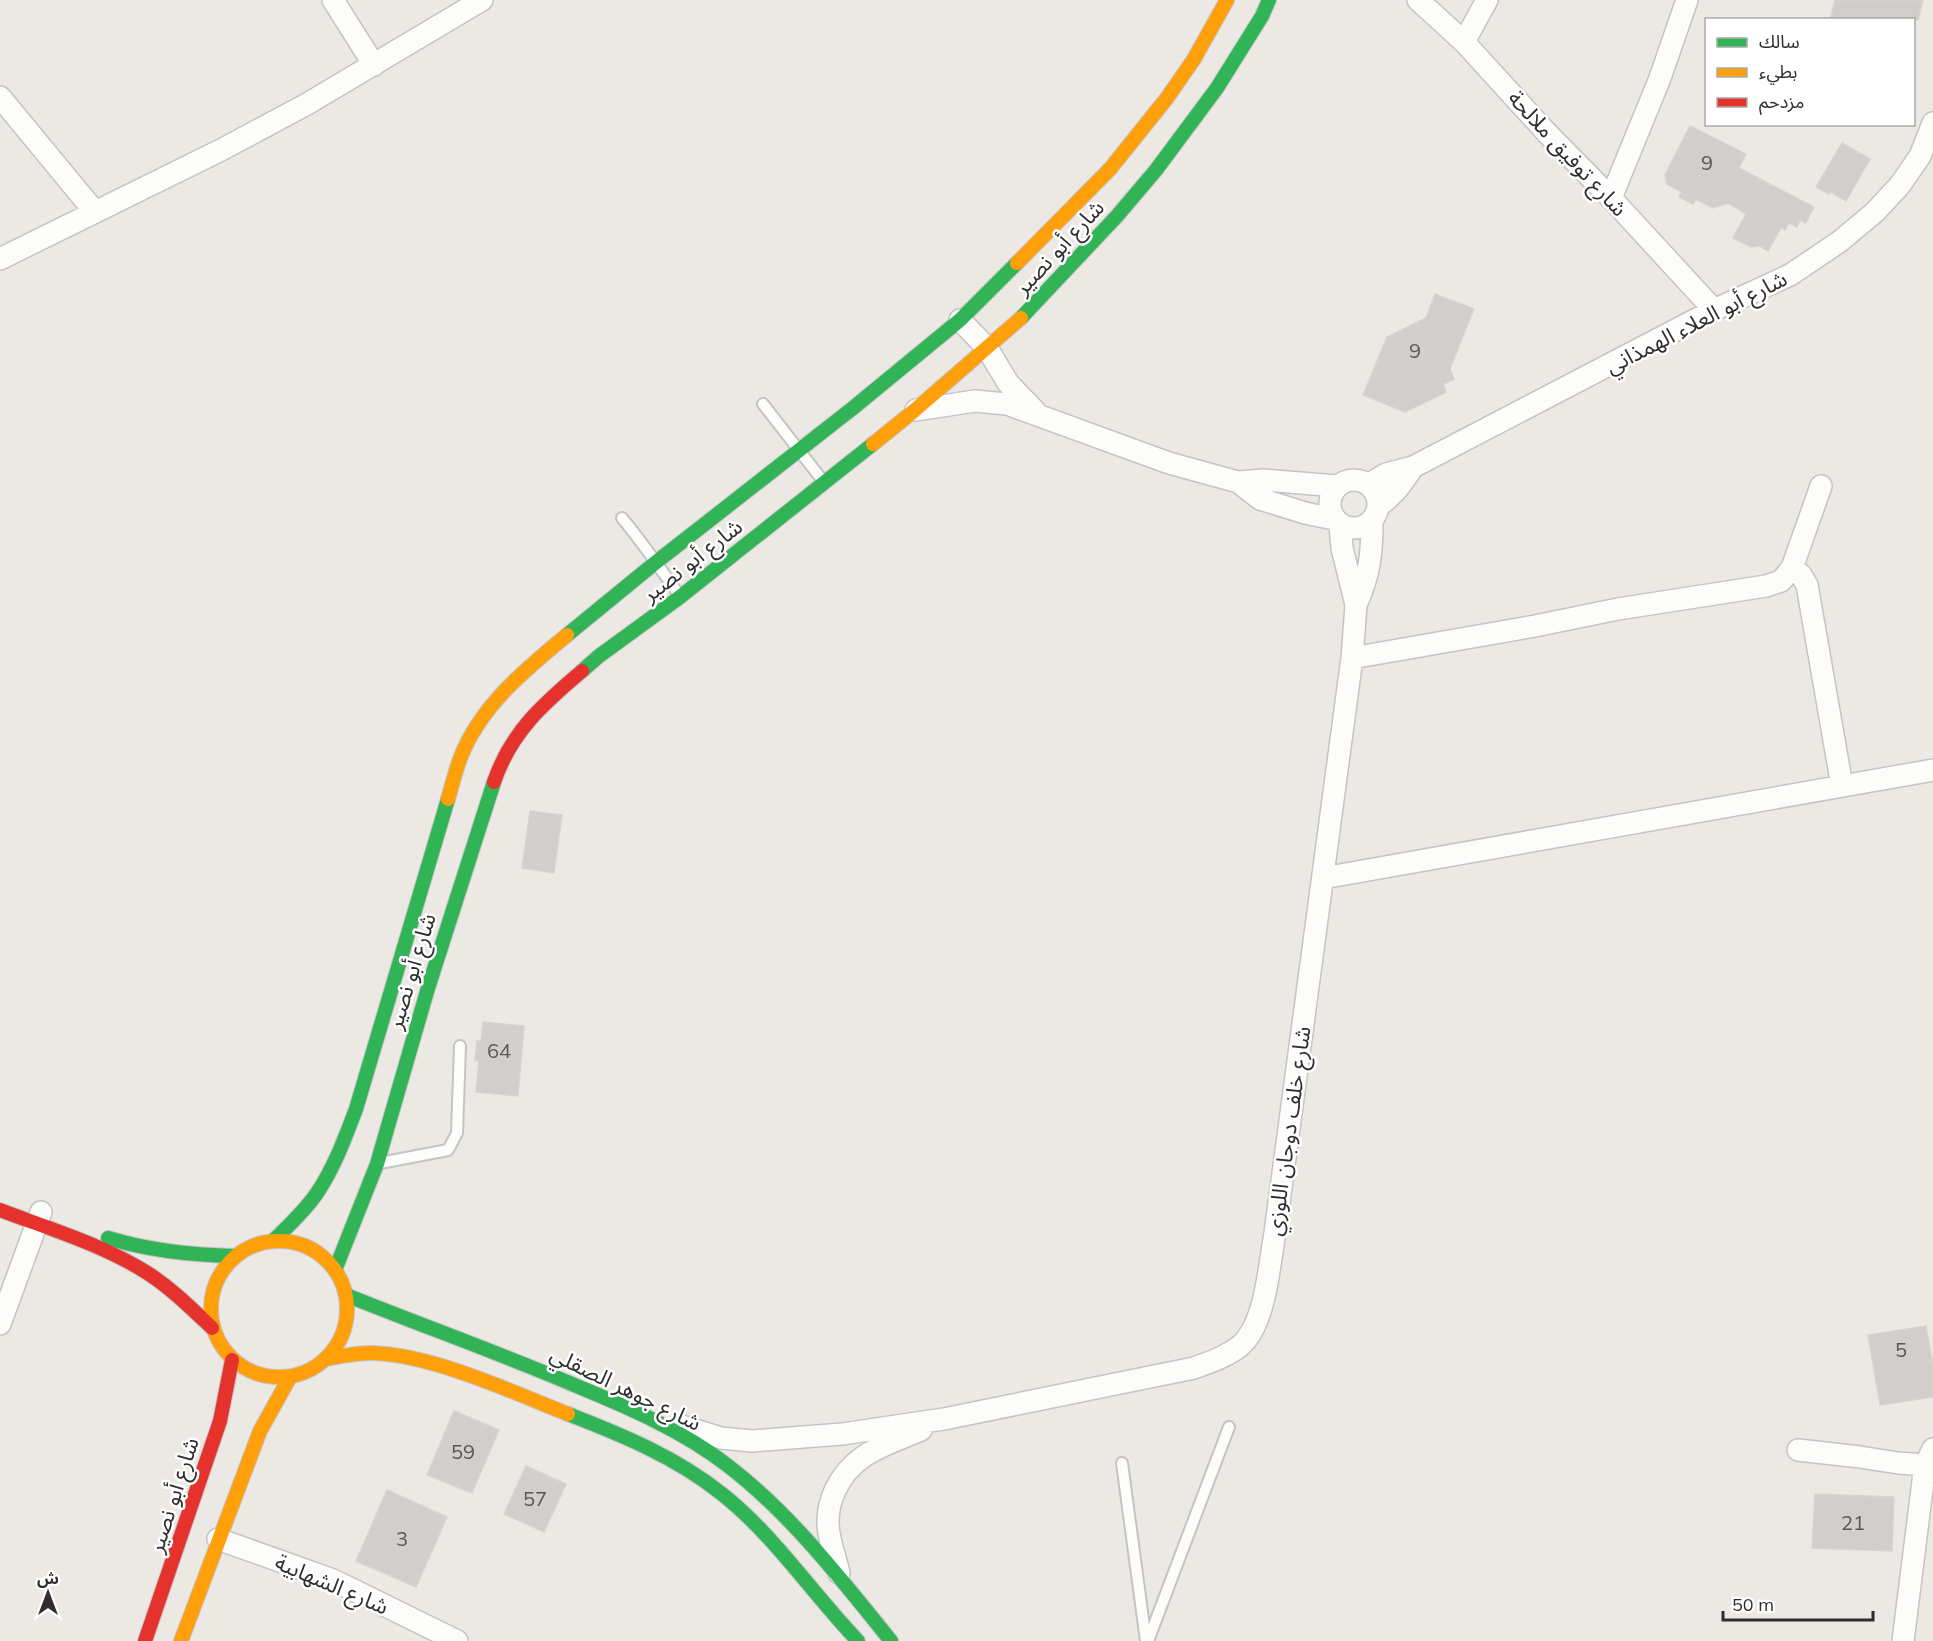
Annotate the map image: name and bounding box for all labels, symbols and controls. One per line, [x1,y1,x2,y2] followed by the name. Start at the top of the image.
[1705,18,1915,126] legend
[1759,30,1800,53] text: سالك
[1759,60,1797,85] text: بطيء
[1500,84,1634,224] street label: شارع توفيق ملالحة
[1759,90,1804,115] text: مزدحم
[1701,150,1713,175] house number: 9
[1007,194,1112,303] street label: شارع أبو نصير
[1601,264,1793,383] street label: شارع أبو العلاء الهمذاني
[1409,338,1421,363] house number: 9
[635,512,750,611] street label: شارع أبو نصير
[380,910,445,1034] street label: شارع أبو نصير
[1259,1024,1320,1238] street label: شارع خلف دوجان اللوزي
[487,1038,511,1063] house number: 64
[1895,1337,1907,1362] house number: 5
[545,1339,706,1439] street label: شارع جوهر الصقلي
[141,1434,208,1558] street label: شارع أبو نصير
[451,1439,475,1464] house number: 59
[523,1486,547,1511] house number: 57
[1841,1510,1865,1535] house number: 21
[396,1526,408,1551] house number: 3
[270,1548,393,1623] street label: شارع الشهابية
[18,1563,78,1623] north arrow
[37,1568,59,1588] text: ش
[1723,1584,1873,1622] scale bar
[1732,1593,1774,1616] text: 50 m

